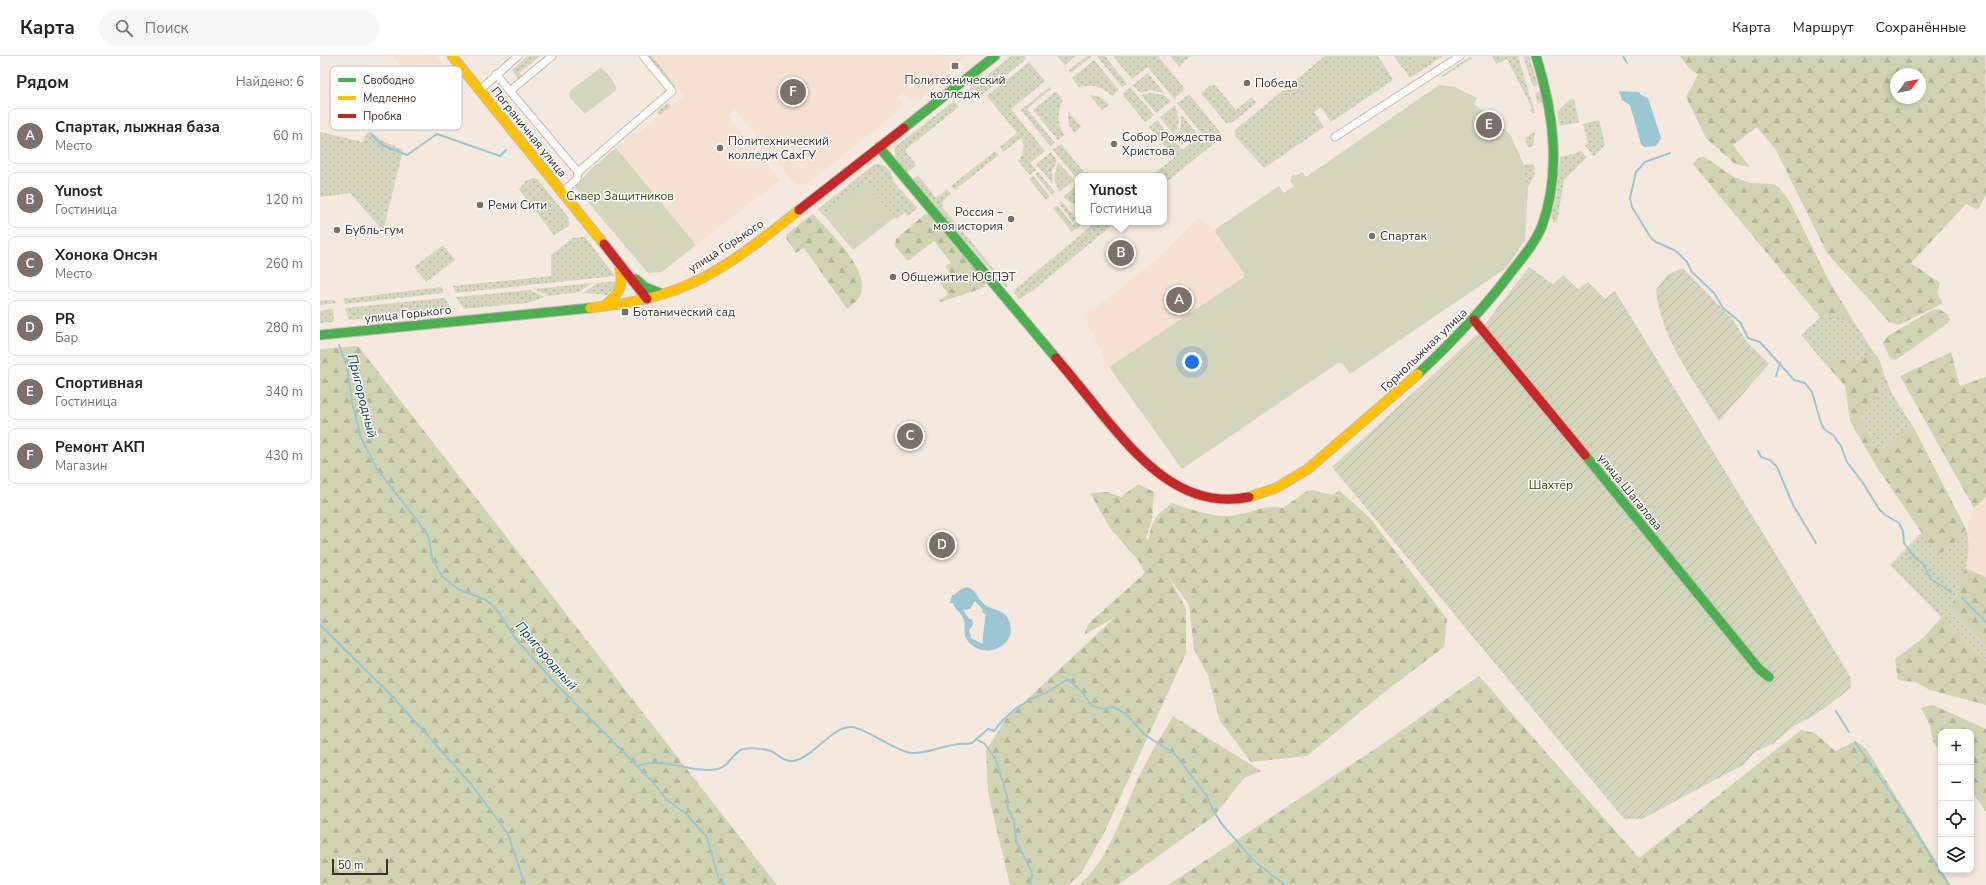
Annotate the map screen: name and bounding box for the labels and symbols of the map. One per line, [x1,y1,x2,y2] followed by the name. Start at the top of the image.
[950,61,960,71] marker: Политехнический колледж
[330,66,462,130] legend
[1890,68,1926,104] north arrow
[905,72,1005,102] place label: Политехнический колледж
[363,73,414,88] text: Свободно
[1255,75,1298,91] place label: Победа
[780,77,806,107] pin: F
[1242,78,1252,88] marker: Победа
[488,83,570,181] street label: Пограничная улица
[363,91,416,106] text: Медленно
[363,109,402,124] text: Пробка
[1476,110,1502,140] pin: E
[1122,129,1222,159] place label: Собор Рождества Христова
[728,133,829,163] place label: Политехнический колледж СахГУ
[1109,139,1119,149] marker: Собор Рождества Христова
[715,143,725,153] marker: Политехнический колледж СахГУ
[566,188,674,204] park label: Сквер Защитников
[488,197,547,213] place label: Реми Сити
[475,200,485,210] marker: Реми Сити
[933,204,1003,234] place label: Россия – моя история
[1006,214,1016,224] marker: Россия – моя история
[685,215,767,276] street label: улица Горького
[345,222,404,238] place label: Бубль-гум
[332,225,342,235] marker: Бубль-гум
[1380,228,1427,244] place label: Спартак
[1367,231,1377,241] marker: Спартак
[1108,238,1134,268] pin: B
[901,269,1017,285] place label: Общежитие ЮСПЭТ
[888,272,898,282] marker: Общежитие ЮСПЭТ
[1166,285,1192,315] pin: A
[364,301,452,327] street label: улица Горького
[633,304,735,320] place label: Ботанический сад
[1377,305,1471,395] street label: Горнолыжная улица
[620,307,630,317] marker: Ботанический сад
[343,352,381,440] water label: Пригородный
[1182,352,1202,372] your location
[897,421,923,451] pin: C
[1594,450,1666,534] street label: улица Шагалова
[1529,477,1573,493] park label: Шахтёр
[929,530,955,560] pin: D
[511,618,581,695] water label: Пригородный
[332,857,388,876] scale bar

